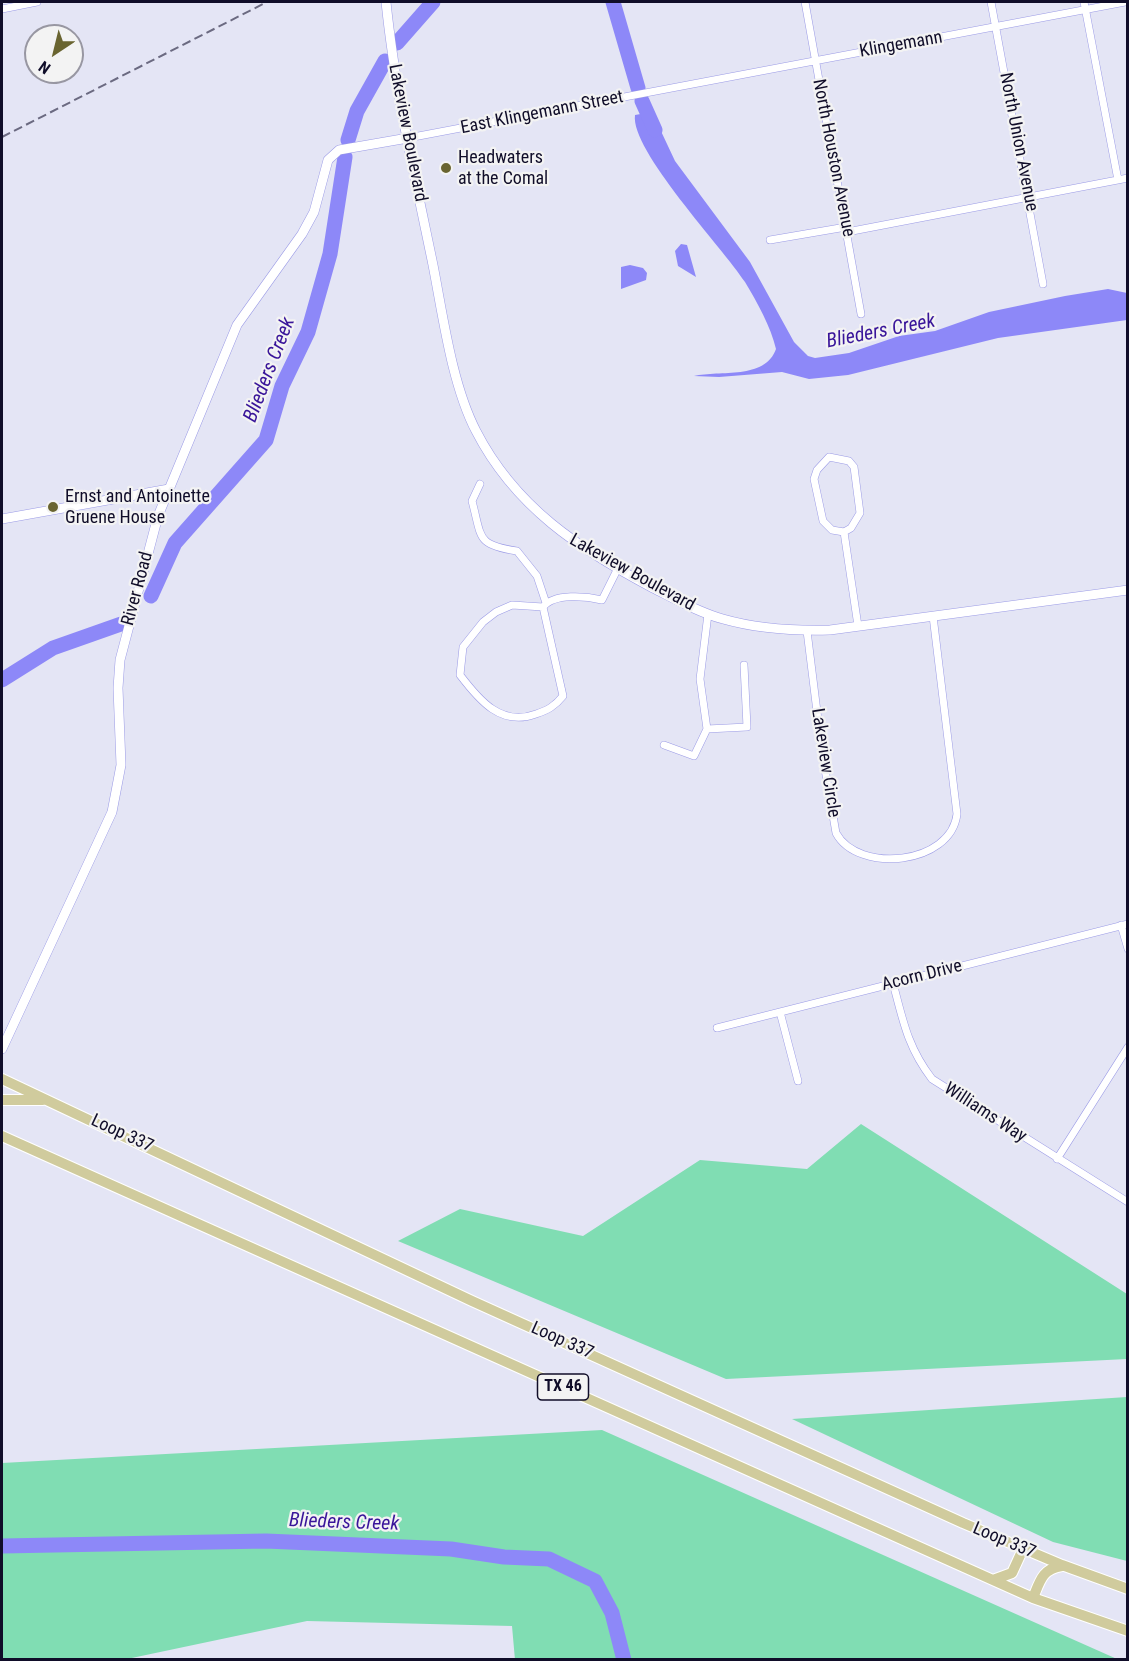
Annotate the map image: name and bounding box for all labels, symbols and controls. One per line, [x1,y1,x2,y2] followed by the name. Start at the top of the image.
[24,24,84,84] north arrow
[858,27,944,63] street label: Klingemann
[35,57,54,78] text: N
[383,62,431,204] street label: Lakeview Boulevard
[994,71,1042,213] street label: North Union Avenue
[807,77,859,239] street label: North Houston Avenue
[459,87,625,139] street label: East Klingemann Street
[458,147,548,190] place label: Headwaters at the Comal
[439,161,453,175] marker: Headwaters at the Comal
[825,310,937,354] water label: Blieders Creek
[239,314,301,426] water label: Blieders Creek
[65,486,210,528] place label: Ernst and Antoinette Gruene House
[46,500,60,514] marker: Ernst and Antoinette Gruene House
[566,530,698,616] street label: Lakeview Boulevard
[118,550,158,628] street label: River Road
[806,707,844,819] street label: Lakeview Circle
[880,956,964,996] street label: Acorn Drive
[940,1078,1030,1148] street label: Williams Way
[87,1110,157,1158] street label: Loop 337
[527,1318,597,1364] street label: Loop 337
[538,1374,588,1400] road number: TX 46
[288,1509,400,1537] water label: Blieders Creek
[969,1518,1039,1564] street label: Loop 337

